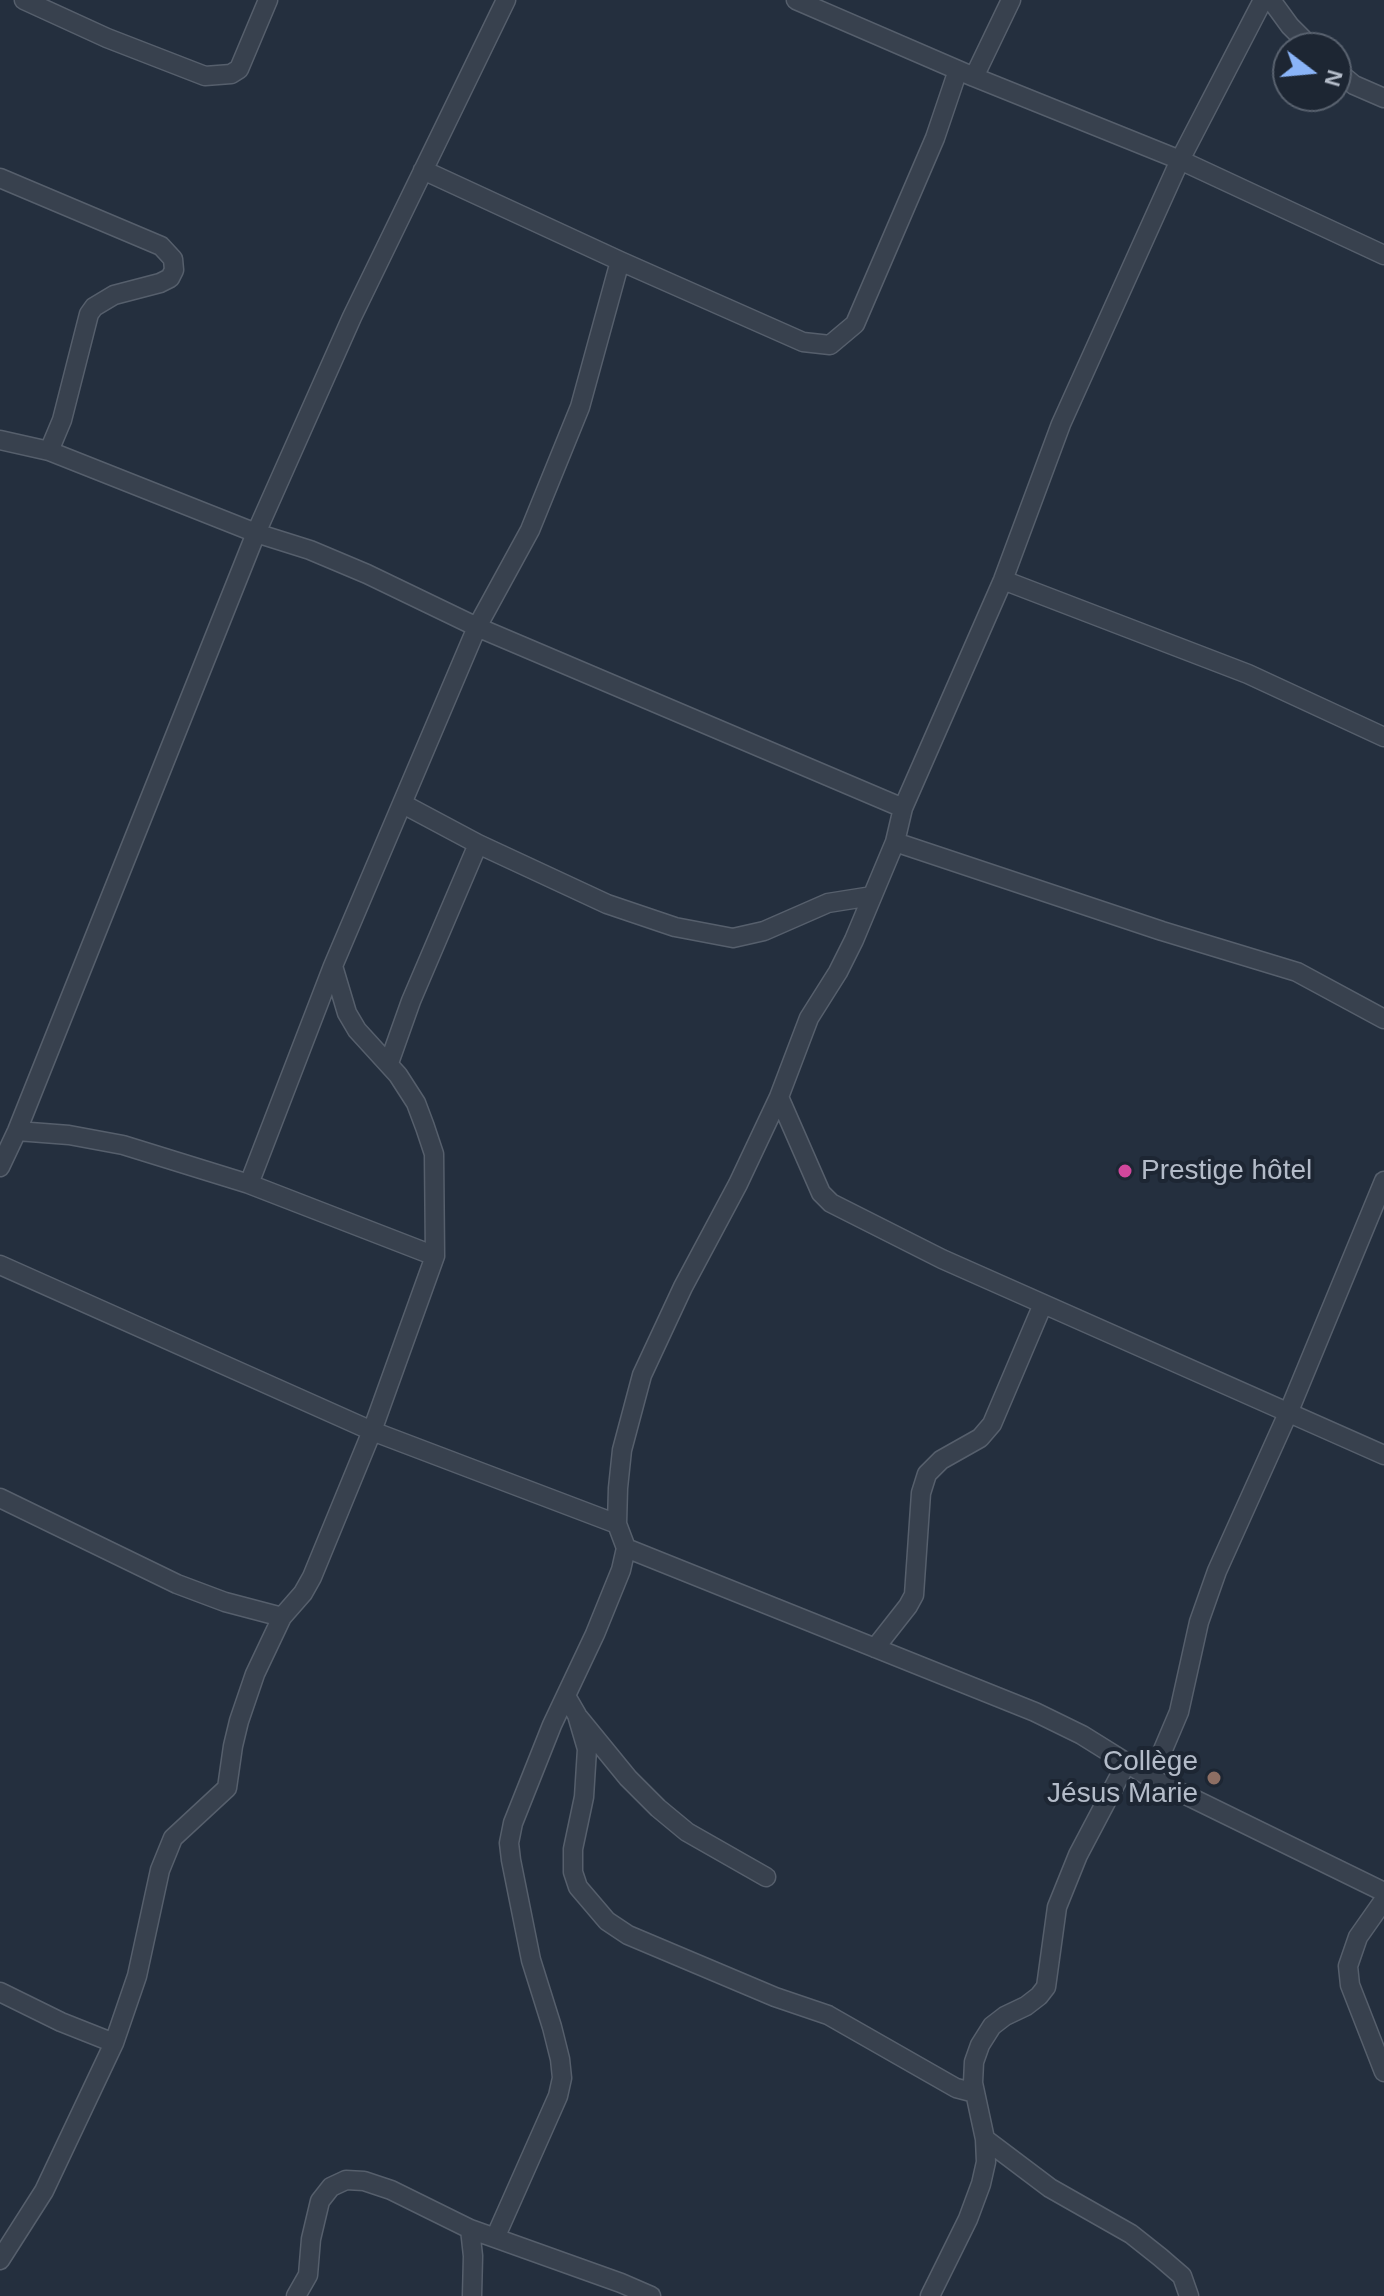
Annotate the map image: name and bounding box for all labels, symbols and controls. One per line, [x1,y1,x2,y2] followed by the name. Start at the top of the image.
[1272,32,1352,112] north arrow
[1319,67,1348,89] text: N
[1141,1154,1312,1188] place label: Prestige hôtel
[1116,1162,1134,1180] marker: Prestige hôtel
[1047,1745,1198,1811] place label: Collège Jésus Marie
[1205,1769,1223,1787] marker: Collège Jésus Marie

